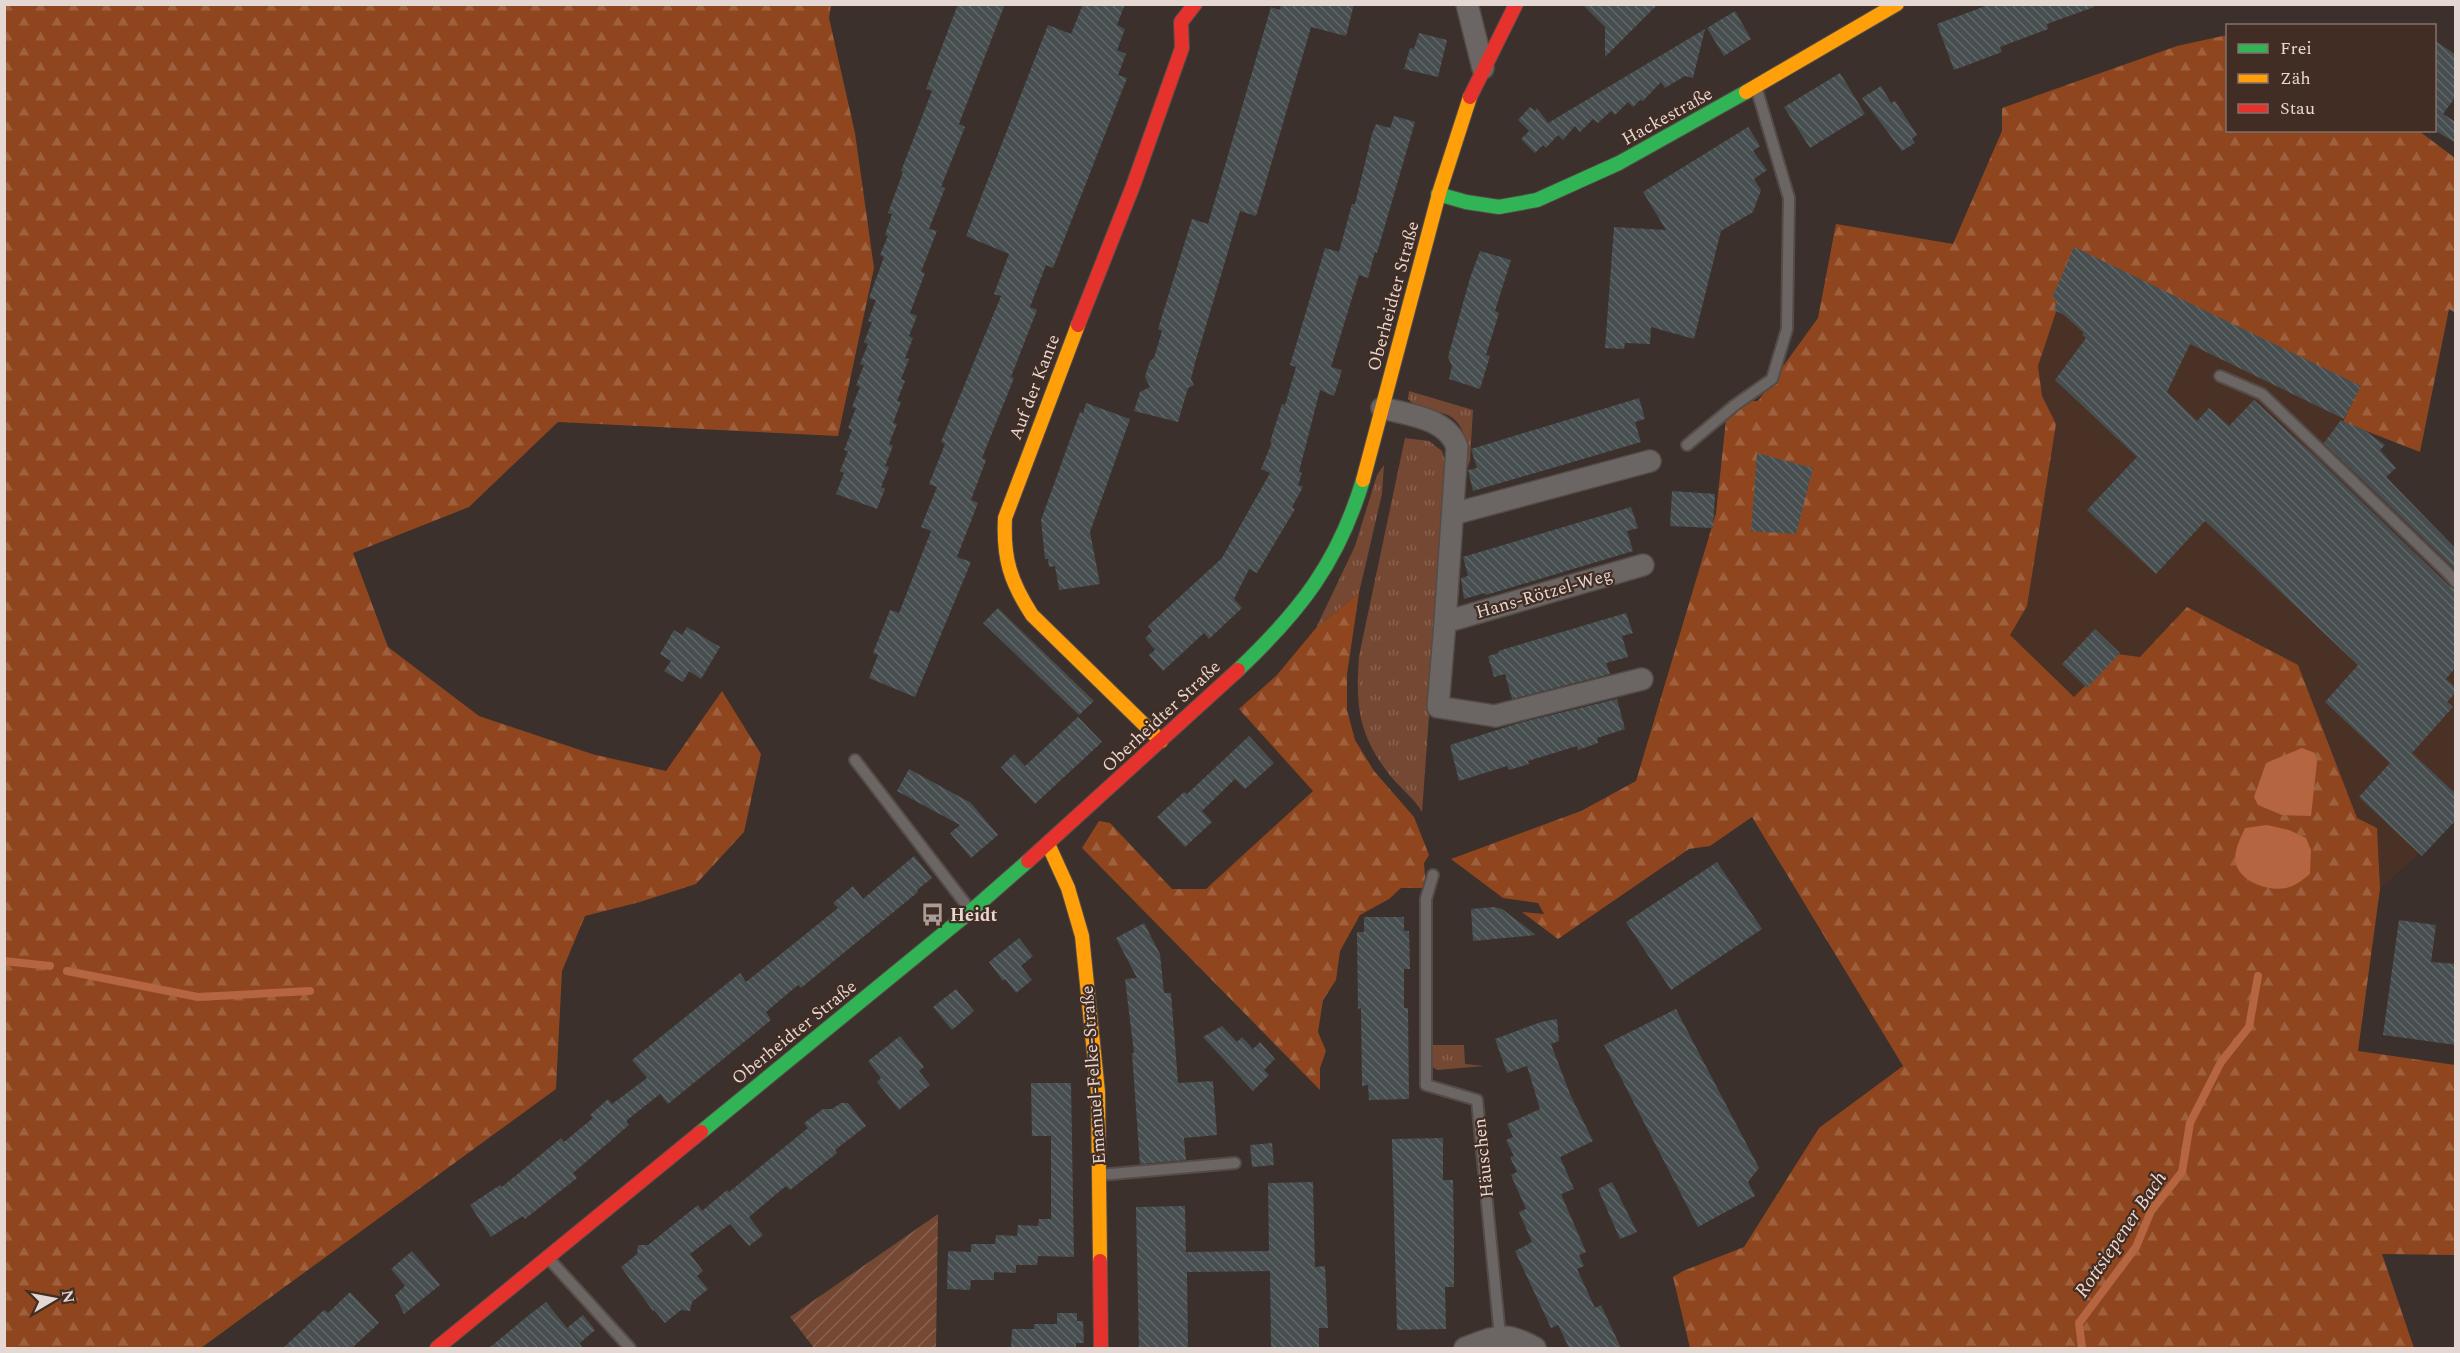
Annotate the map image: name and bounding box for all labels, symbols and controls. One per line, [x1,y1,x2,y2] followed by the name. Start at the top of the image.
[2226,24,2436,132] legend
[2280,35,2312,62] text: Frei
[2280,65,2311,92] text: Zäh
[1617,80,1718,153] street label: Hackestraße
[2280,95,2315,122] text: Stau
[1360,218,1426,374] street label: Oberheidter Straße
[1002,330,1067,444] street label: Auf der Kante
[1473,561,1616,626] street label: Hans-Rötzel-Weg
[1096,654,1227,779] street label: Oberheidter Straße
[919,902,945,928] bus stop icon: Heidt
[950,902,997,929] place label: Heidt
[726,973,863,1091] street label: Oberheidter Straße
[1074,985,1113,1165] street label: Emanuel-Felke-Straße
[1466,1117,1501,1199] street label: Häuschen
[2067,1165,2174,1304] water label: Rottsiepener Bach
[24,1269,84,1329] north arrow
[55,1288,81,1305] text: N

